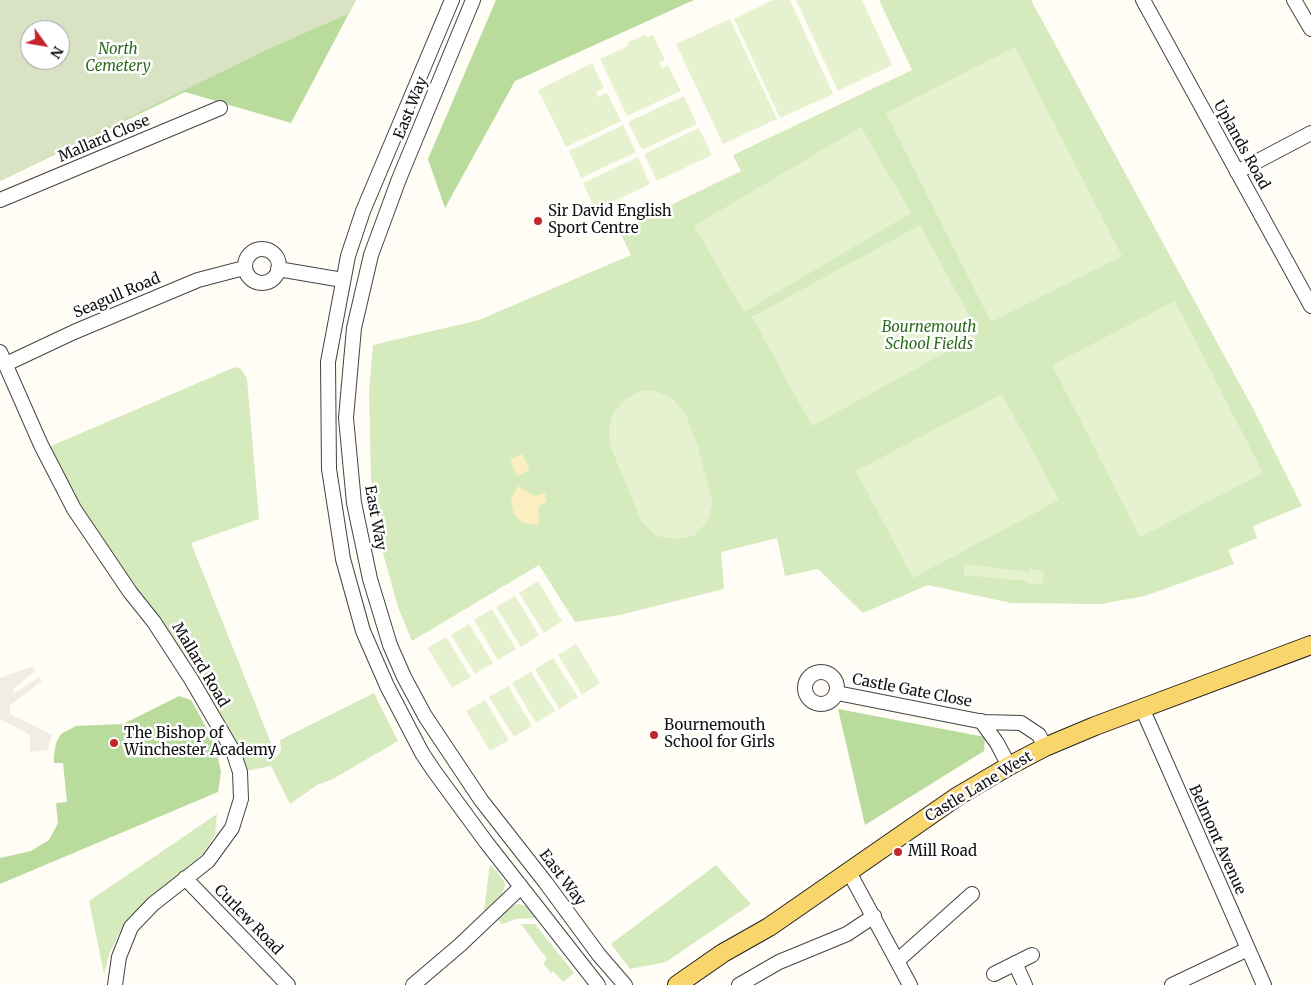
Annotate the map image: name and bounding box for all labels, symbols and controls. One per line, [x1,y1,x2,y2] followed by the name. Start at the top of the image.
[20,20,70,70] north arrow
[85,41,151,76] park label: North Cemetery
[46,43,67,62] text: N
[390,74,432,142] street label: East Way
[1209,97,1273,193] street label: Uplands Road
[56,112,152,166] street label: Mallard Close
[548,203,672,238] place label: Sir David English Sport Centre
[532,215,544,227] marker: Sir David English Sport Centre
[71,270,163,322] street label: Seagull Road
[882,319,976,354] park label: Bournemouth School Fields
[360,484,390,552] street label: East Way
[168,619,232,711] street label: Mallard Road
[851,671,973,711] street label: Castle Gate Close
[664,717,775,752] place label: Bournemouth School for Girls
[124,725,276,760] place label: The Bishop of Winchester Academy
[648,729,660,741] marker: Bournemouth School for Girls
[108,737,120,749] marker: The Bishop of Winchester Academy
[922,748,1036,826] street label: Castle Lane West
[1185,782,1249,898] street label: Belmont Avenue
[908,843,977,861] place label: Mill Road
[535,846,589,910] street label: East Way
[892,846,904,858] marker: Mill Road
[210,881,286,959] street label: Curlew Road

